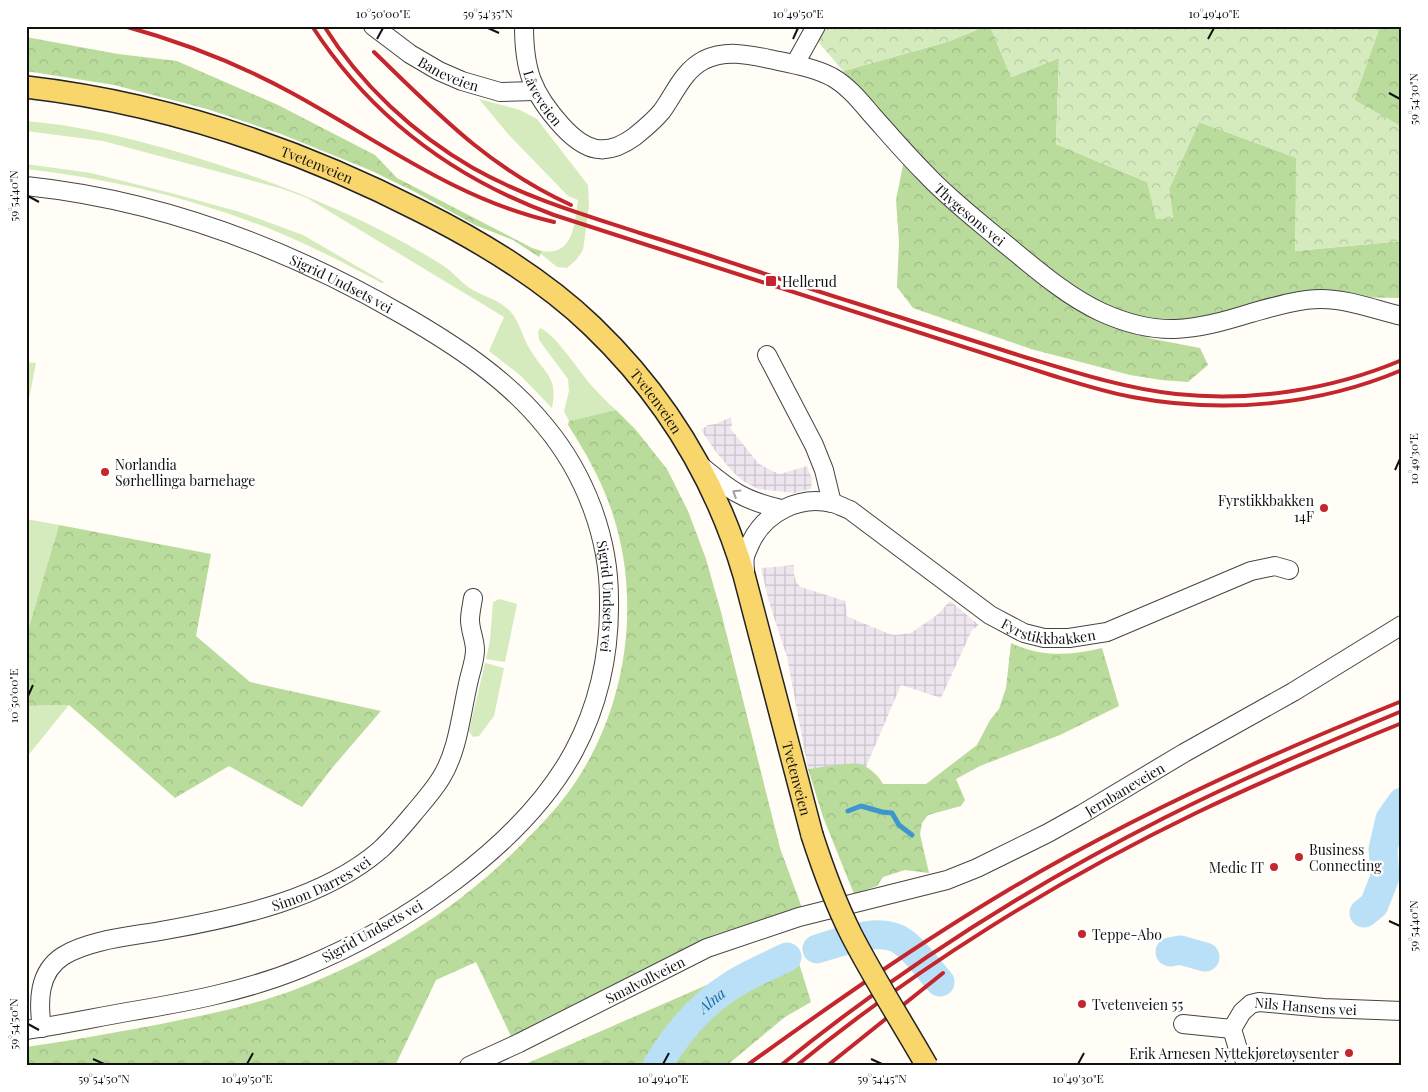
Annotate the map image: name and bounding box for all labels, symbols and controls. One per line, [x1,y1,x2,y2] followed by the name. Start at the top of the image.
[356,5,410,21] text: 10°50'00"E
[463,5,514,21] text: 59°54'35"N
[772,5,824,21] text: 10°49'50"E
[1188,5,1240,21] text: 10°49'40"E
[415,52,482,95] street label: Baneveien
[520,68,567,130] street label: Låveveien
[1405,72,1421,125] text: 59°54'30"N
[278,141,357,188] street label: Tvetenveien
[5,170,21,222] text: 59°54'40"N
[930,179,1009,250] street label: Thygesons vei
[287,249,396,317] street label: Sigrid Undsets vei
[782,272,837,291] place label: Hellerud
[764,274,778,288] marker: Hellerud
[626,364,687,437] street label: Tvetenveien
[1405,433,1421,485] text: 10°49'30"E
[115,455,255,490] place label: Norlandia Sørhellinga barnehage
[99,466,111,478] marker: Norlandia Sørhellinga barnehage
[733,490,742,500] one-way arrow
[1218,491,1315,526] place label: Fyrstikkbakken 14F
[1318,502,1330,514] marker: Fyrstikkbakken 14F
[593,539,619,654] street label: Sigrid Undsets vei
[998,613,1097,648] street label: Fyrstikkbakken
[5,669,21,723] text: 10°50'00"E
[778,739,816,818] street label: Tvetenveien
[1080,757,1168,820] street label: Jernbaneveien
[1309,840,1382,875] place label: Business Connecting
[1293,851,1305,863] marker: Business Connecting
[269,852,374,915] street label: Simon Darres vei
[1209,858,1264,877] place label: Medic IT
[1268,861,1280,873] marker: Medic IT
[318,895,426,967] street label: Sigrid Undsets vei
[1405,900,1421,952] text: 59°54'40"N
[1092,925,1162,944] place label: Teppe-Abo
[1076,928,1088,940] marker: Teppe-Abo
[602,951,688,1007] street label: Smalvollveien
[692,983,729,1019] water label: Alna
[1254,992,1357,1019] street label: Nils Hansens vei
[1092,995,1183,1014] place label: Tvetenveien 55
[5,998,21,1050] text: 59°54'50"N
[1076,998,1088,1010] marker: Tvetenveien 55
[1129,1044,1340,1063] place label: Erik Arnesen Nyttekjøretøysenter
[1343,1047,1355,1059] marker: Erik Arnesen Nyttekjøretøysenter
[78,1070,130,1086] text: 59°54'50"N
[221,1070,273,1086] text: 10°49'50"E
[637,1070,689,1086] text: 10°49'40"E
[857,1070,907,1086] text: 59°54'45"N
[1052,1070,1104,1086] text: 10°49'30"E

